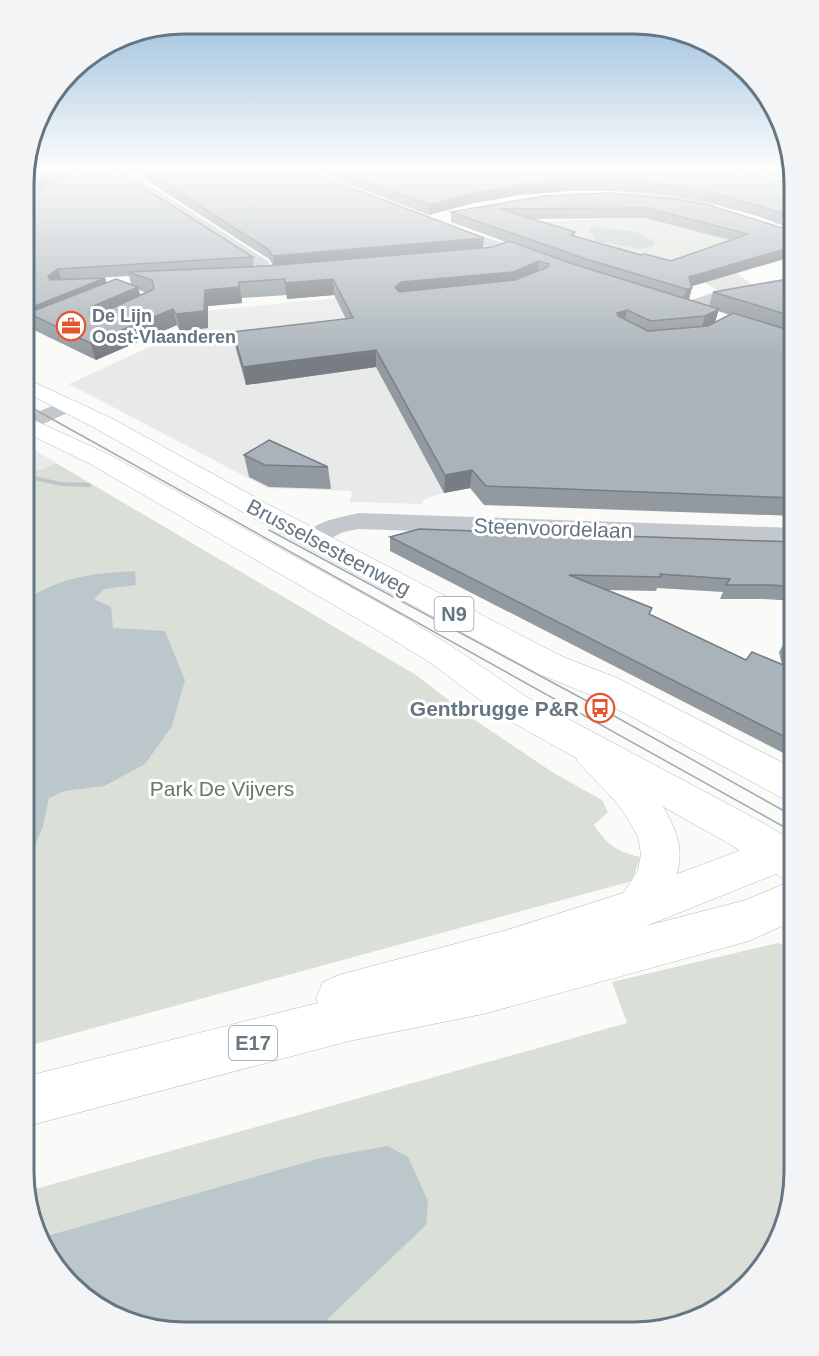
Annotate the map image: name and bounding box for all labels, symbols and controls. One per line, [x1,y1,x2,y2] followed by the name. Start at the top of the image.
[92,306,236,347] place label: De Lijn Oost-Vlaanderen
[55,310,87,342] office icon: De Lijn Oost-Vlaanderen
[243,494,415,600] street label: Brusselsesteenweg
[473,514,633,542] street label: Steenvoordelaan
[434,597,474,631] road number: N9
[584,692,616,724] bus stop icon: Gentbrugge P&R
[410,697,579,720] place label: Gentbrugge P&R
[150,777,294,800] park label: Park De Vijvers
[229,1026,277,1060] road number: E17

